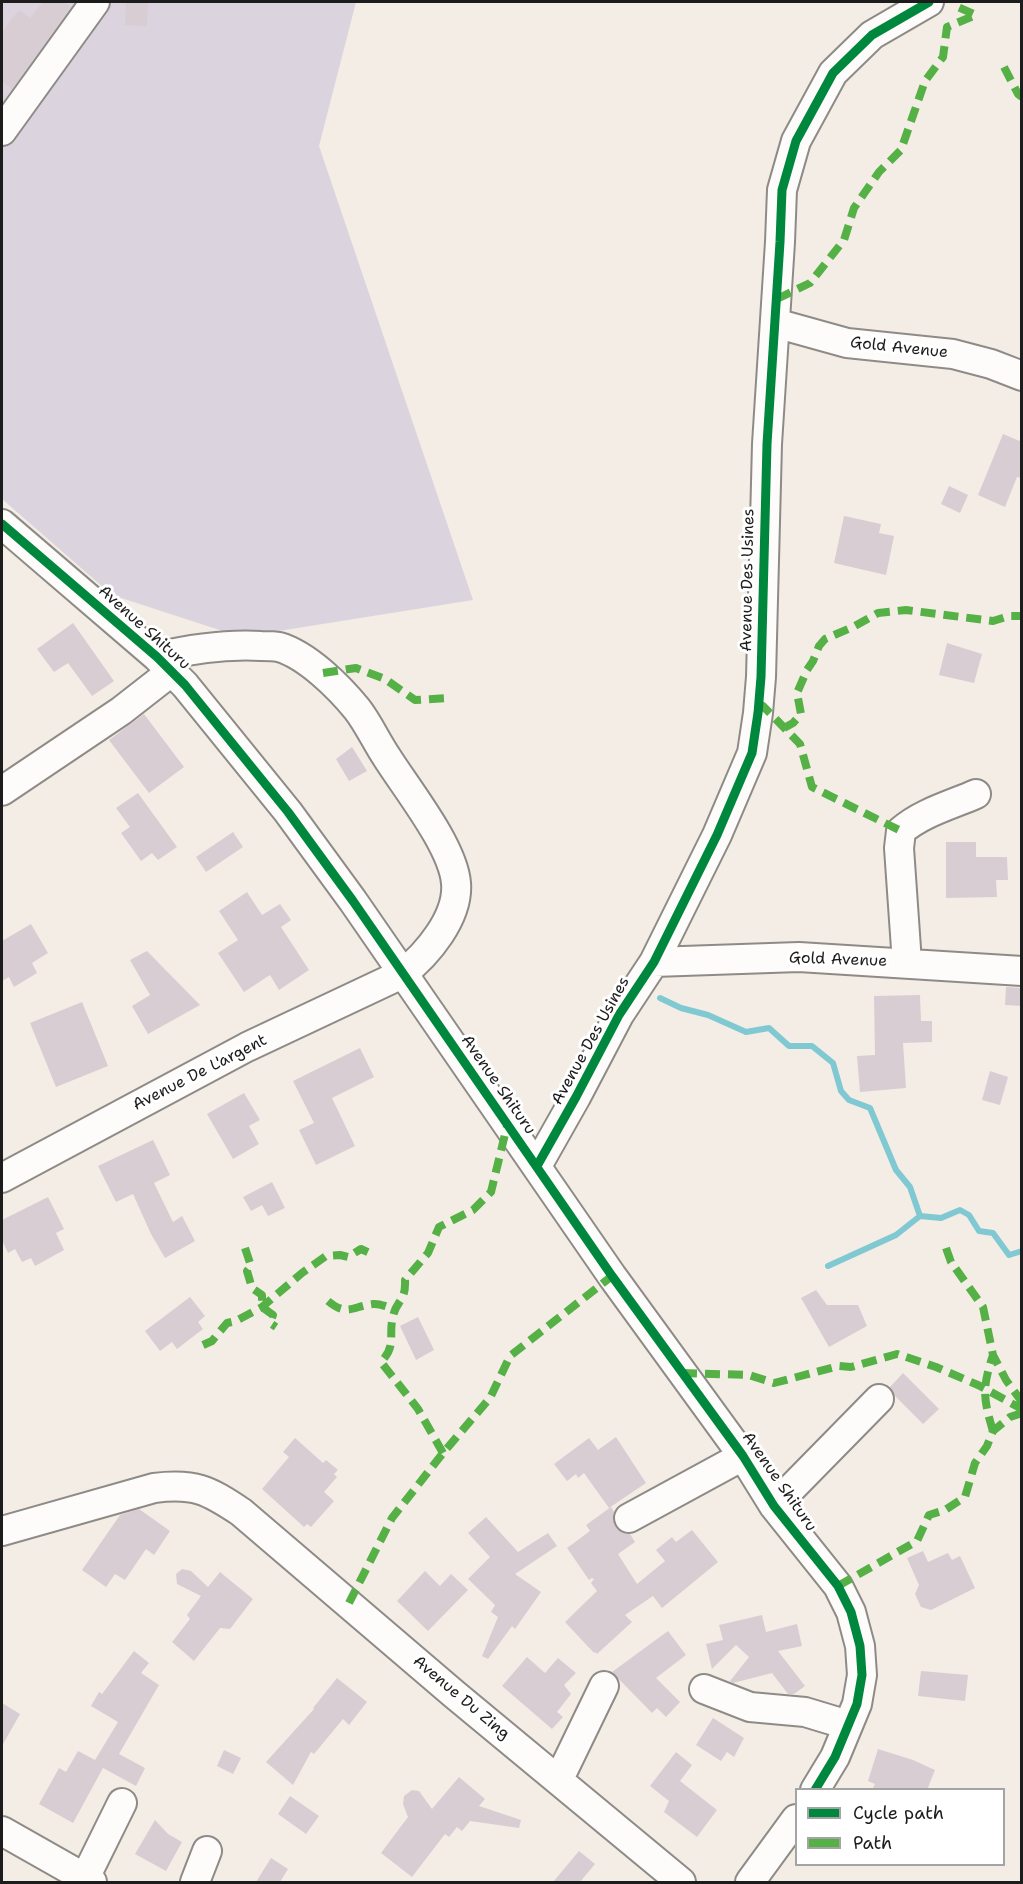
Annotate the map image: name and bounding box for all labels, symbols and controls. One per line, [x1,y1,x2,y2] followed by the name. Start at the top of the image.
[849,333,949,363] street label: Gold Avenue
[737,508,759,652] street label: Avenue Des Usines
[94,582,194,674] street label: Avenue Shituru
[789,949,887,971] street label: Gold Avenue
[548,974,634,1108] street label: Avenue Des Usines
[130,1031,270,1115] street label: Avenue De L'argent
[457,1032,539,1138] street label: Avenue Shituru
[738,1429,820,1535] street label: Avenue Shituru
[409,1652,513,1744] street label: Avenue Du Zing
[795,1788,1005,1866] legend
[853,1801,944,1825] text: Cycle path
[853,1831,892,1855] text: Path

